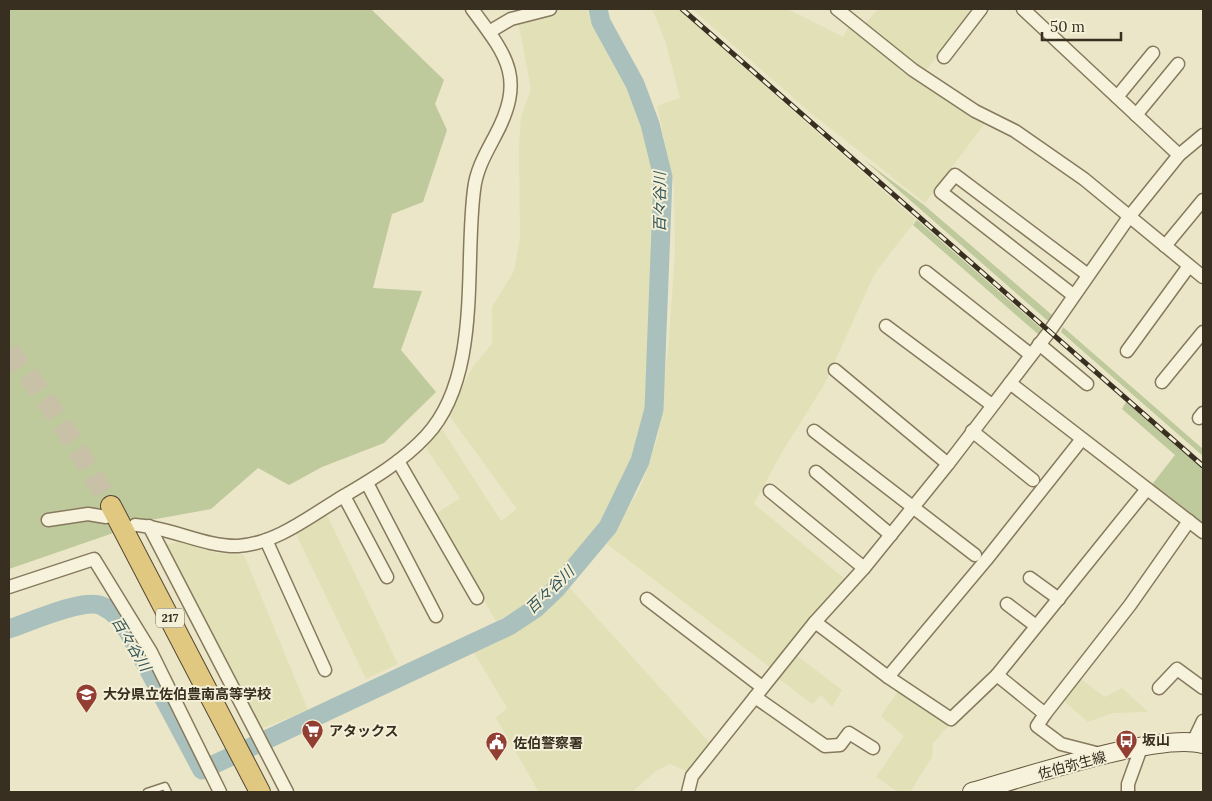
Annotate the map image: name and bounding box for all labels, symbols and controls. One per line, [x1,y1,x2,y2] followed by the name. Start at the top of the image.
[1042,10,1121,42] scale bar
[1050,17,1085,36] text: 50 m
[650,170,669,232] water label: 百々谷川
[521,561,579,617] water label: 百々谷川
[156,608,184,628] road number: 217
[108,613,156,676] water label: 百々谷川
[75,682,99,713] school or university icon: 大分県立佐伯豊南高等学校
[103,685,271,703] place label: 大分県立佐伯豊南高等学校
[301,719,325,750] supermarket icon: アタックス
[329,722,399,740] place label: アタックス
[1114,728,1138,759] bus stop icon: 坂山
[485,731,509,762] public building icon: 佐伯警察署
[1142,731,1170,749] place label: 坂山
[513,734,583,752] place label: 佐伯警察署
[1036,747,1108,783] street label: 佐伯弥生線

